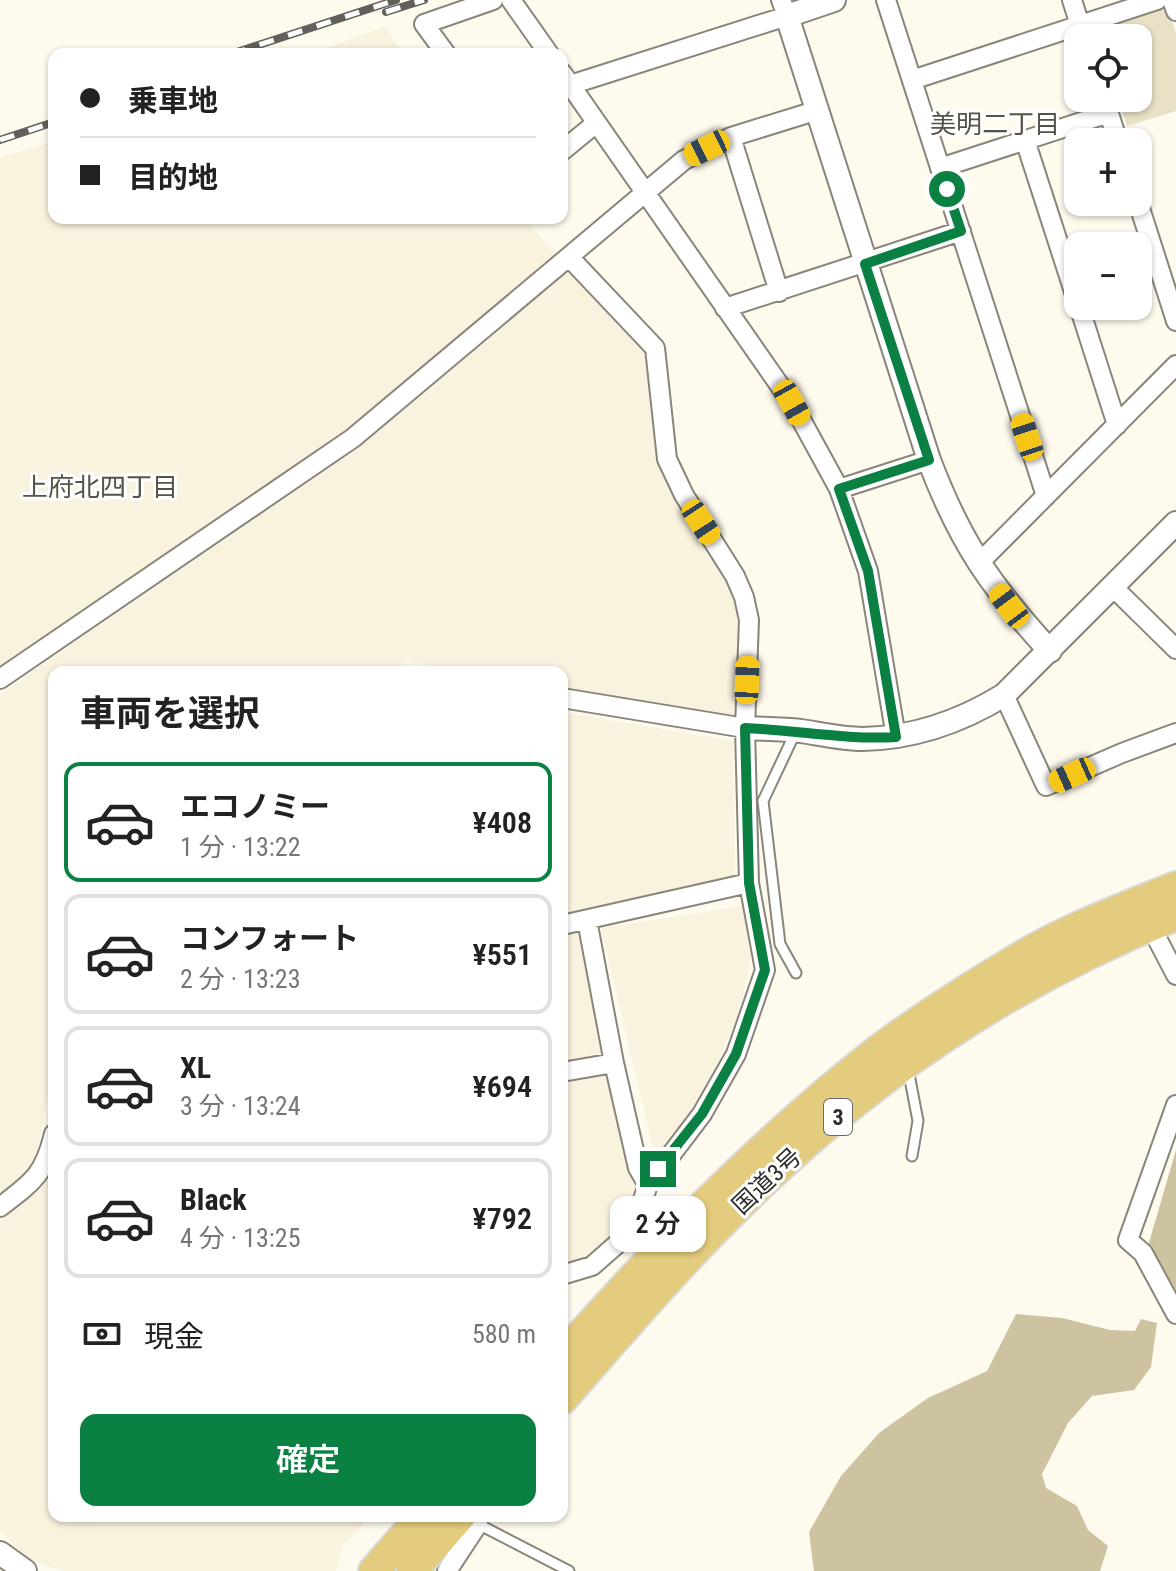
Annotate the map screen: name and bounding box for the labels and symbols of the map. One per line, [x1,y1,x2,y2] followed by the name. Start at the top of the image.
[930,109,1060,139] district label: 美明二丁目
[680,127,734,169] car
[929,171,965,207] route start
[770,376,814,430] car
[1008,410,1046,464] car
[22,472,178,502] district label: 上府北四丁目
[678,495,724,549] car
[985,580,1033,632] car
[734,656,760,704] car
[1045,754,1099,796] car
[824,1099,852,1135] road number: 3
[727,1142,807,1220] street label: 国道3号
[640,1151,676,1187] route end
[610,1197,706,1253] callout: 2 分

